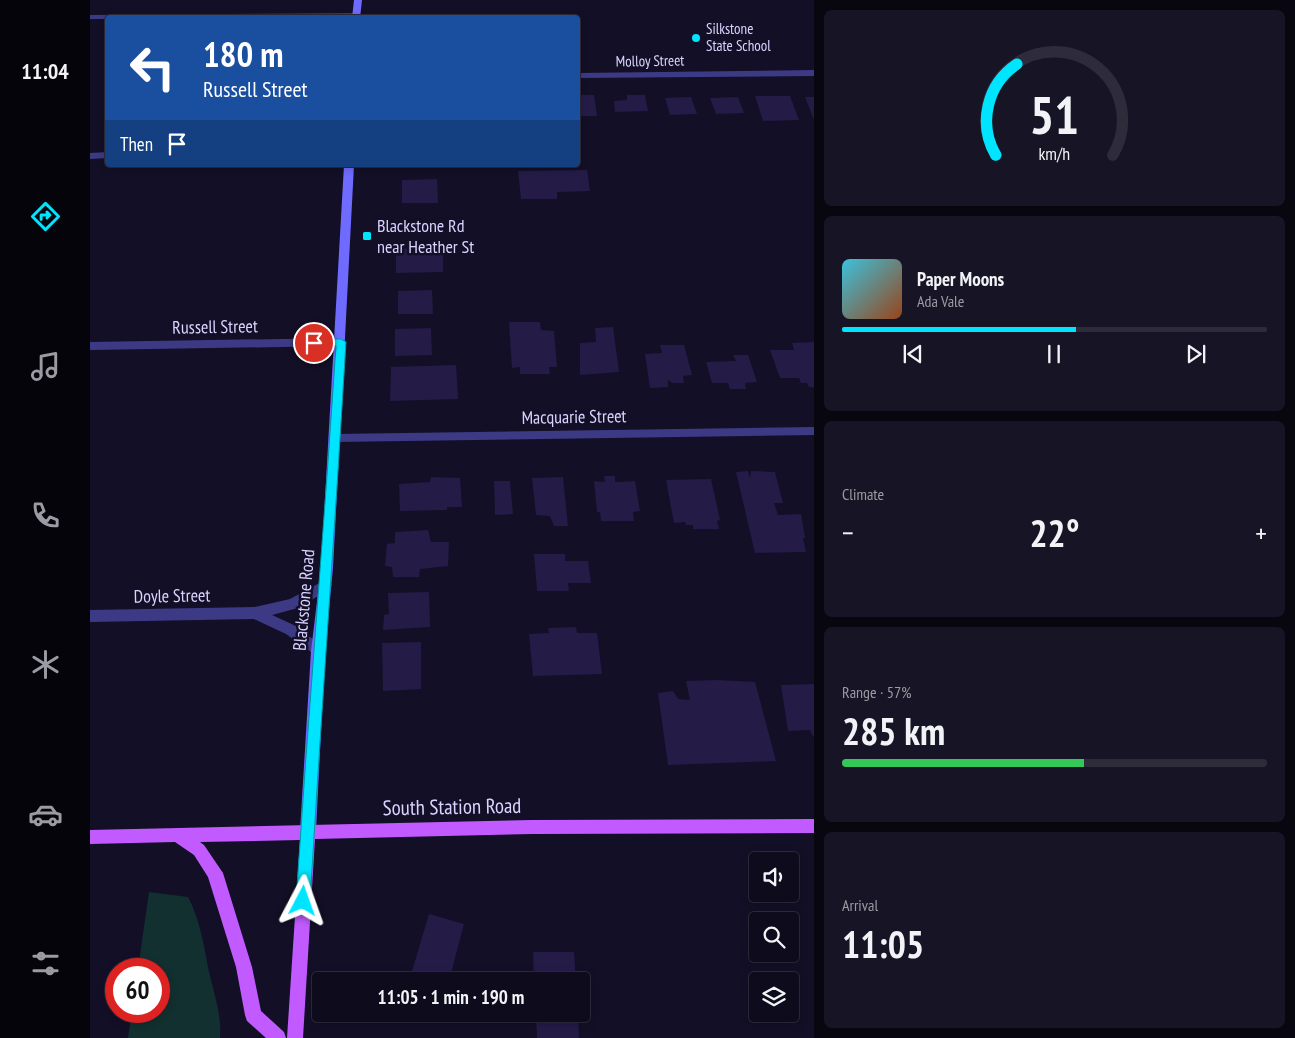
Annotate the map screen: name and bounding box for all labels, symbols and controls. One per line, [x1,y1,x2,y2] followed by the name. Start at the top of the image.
[706,19,771,55] place label: Silkstone State School
[203,31,284,77] text: 180 m
[690,32,702,44] marker: Silkstone State School
[120,35,185,100] icon: left
[615,50,685,71] street label: Molloy Street
[21,57,69,85] text: 11:04
[203,75,308,103] text: Russell Street
[1030,81,1079,148] text: 51
[163,130,191,158] icon: arrive
[120,132,153,156] text: Then
[1039,142,1070,165] text: km/h
[28,199,63,234] icon: directions
[377,214,474,258] place label: Blackstone Rd near Heather St
[361,230,373,242] marker: Blackstone Rd near Heather St
[917,267,1004,291] text: Paper Moons
[917,291,964,311] text: Ada Vale
[172,314,258,339] street label: Russell Street
[293,322,335,364] pin
[300,329,328,357] icon: arrive
[899,340,927,368] icon: previous
[1040,340,1068,368] icon: pause
[1182,340,1210,368] icon: next
[28,349,63,384] icon: music
[521,404,627,429] street label: Macquarie Street
[842,484,884,504] text: Climate
[28,498,63,533] icon: phone
[1029,508,1080,557] text: 22°
[842,514,854,551] text: −
[1255,514,1267,551] text: +
[288,548,319,652] street label: Blackstone Road
[134,583,210,608] street label: Doyle Street
[28,647,63,682] icon: climate
[842,682,911,702] text: Range · 57%
[842,706,945,755] text: 285 km
[382,792,522,821] street label: South Station Road
[28,797,63,832] icon: car
[749,852,799,1022] map controls
[749,852,799,902] button: sound
[276,874,328,926] position arrow
[842,895,878,915] text: Arrival
[749,912,799,962] button: search
[842,919,924,968] text: 11:05
[28,946,63,981] icon: filters
[105,958,170,1023] speed limit sign: 60
[749,972,799,1022] button: layers
[378,985,524,1009] text: 11:05 · 1 min · 190 m

